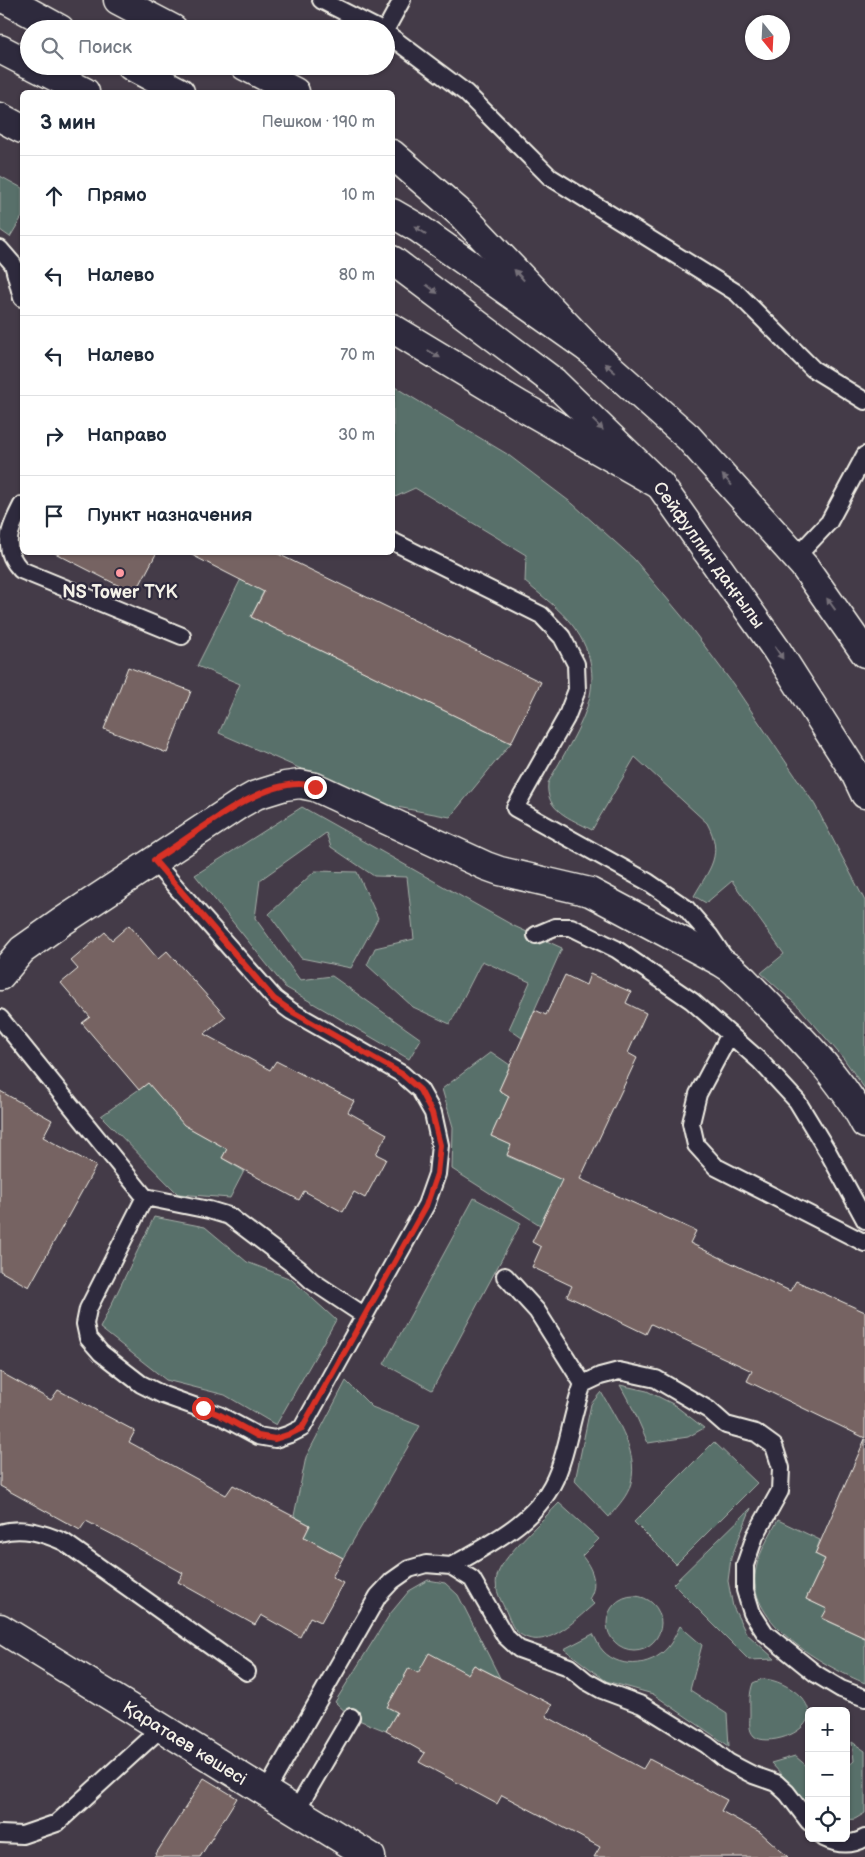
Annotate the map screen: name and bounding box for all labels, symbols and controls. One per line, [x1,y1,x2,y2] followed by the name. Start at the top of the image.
[745,15,790,60] north arrow
[20,20,395,75] search box
[38,34,66,62] icon: search
[78,36,132,59] text: Поиск
[40,110,96,135] text: 3 мин
[262,113,375,132] text: Пешком · 190 m
[40,182,68,210] icon: ahead
[87,184,147,207] text: Прямо
[342,186,375,205] text: 10 m
[414,225,427,235] one-way arrow
[40,262,68,290] icon: left
[87,264,154,287] text: Налево
[339,266,375,285] text: 80 m
[513,270,525,282] one-way arrow
[425,284,438,295] one-way arrow
[40,342,68,370] icon: left
[87,344,154,367] text: Налево
[340,346,375,365] text: 70 m
[428,349,441,358] one-way arrow
[603,362,616,373] one-way arrow
[592,419,604,431] one-way arrow
[40,422,68,450] icon: right
[87,424,167,447] text: Направо
[338,426,375,445] text: 30 m
[721,474,733,486] one-way arrow
[648,478,769,633] street label: Сейфуллин даңғылы
[40,502,68,530] icon: arrive
[87,504,252,527] text: Пункт назначения
[114,567,126,579] marker: NS Tower ТҮК
[62,582,179,603] place label: NS Tower ТҮК
[826,597,836,611] one-way arrow
[774,647,784,660] one-way arrow
[304,776,327,799] route end
[192,1397,215,1420] route start
[119,1697,251,1790] street label: Қаратаев көшесі
[805,1707,850,1842] map controls
[805,1707,850,1752] button: +
[805,1752,850,1797] button: −
[805,1797,850,1842] button: locate

